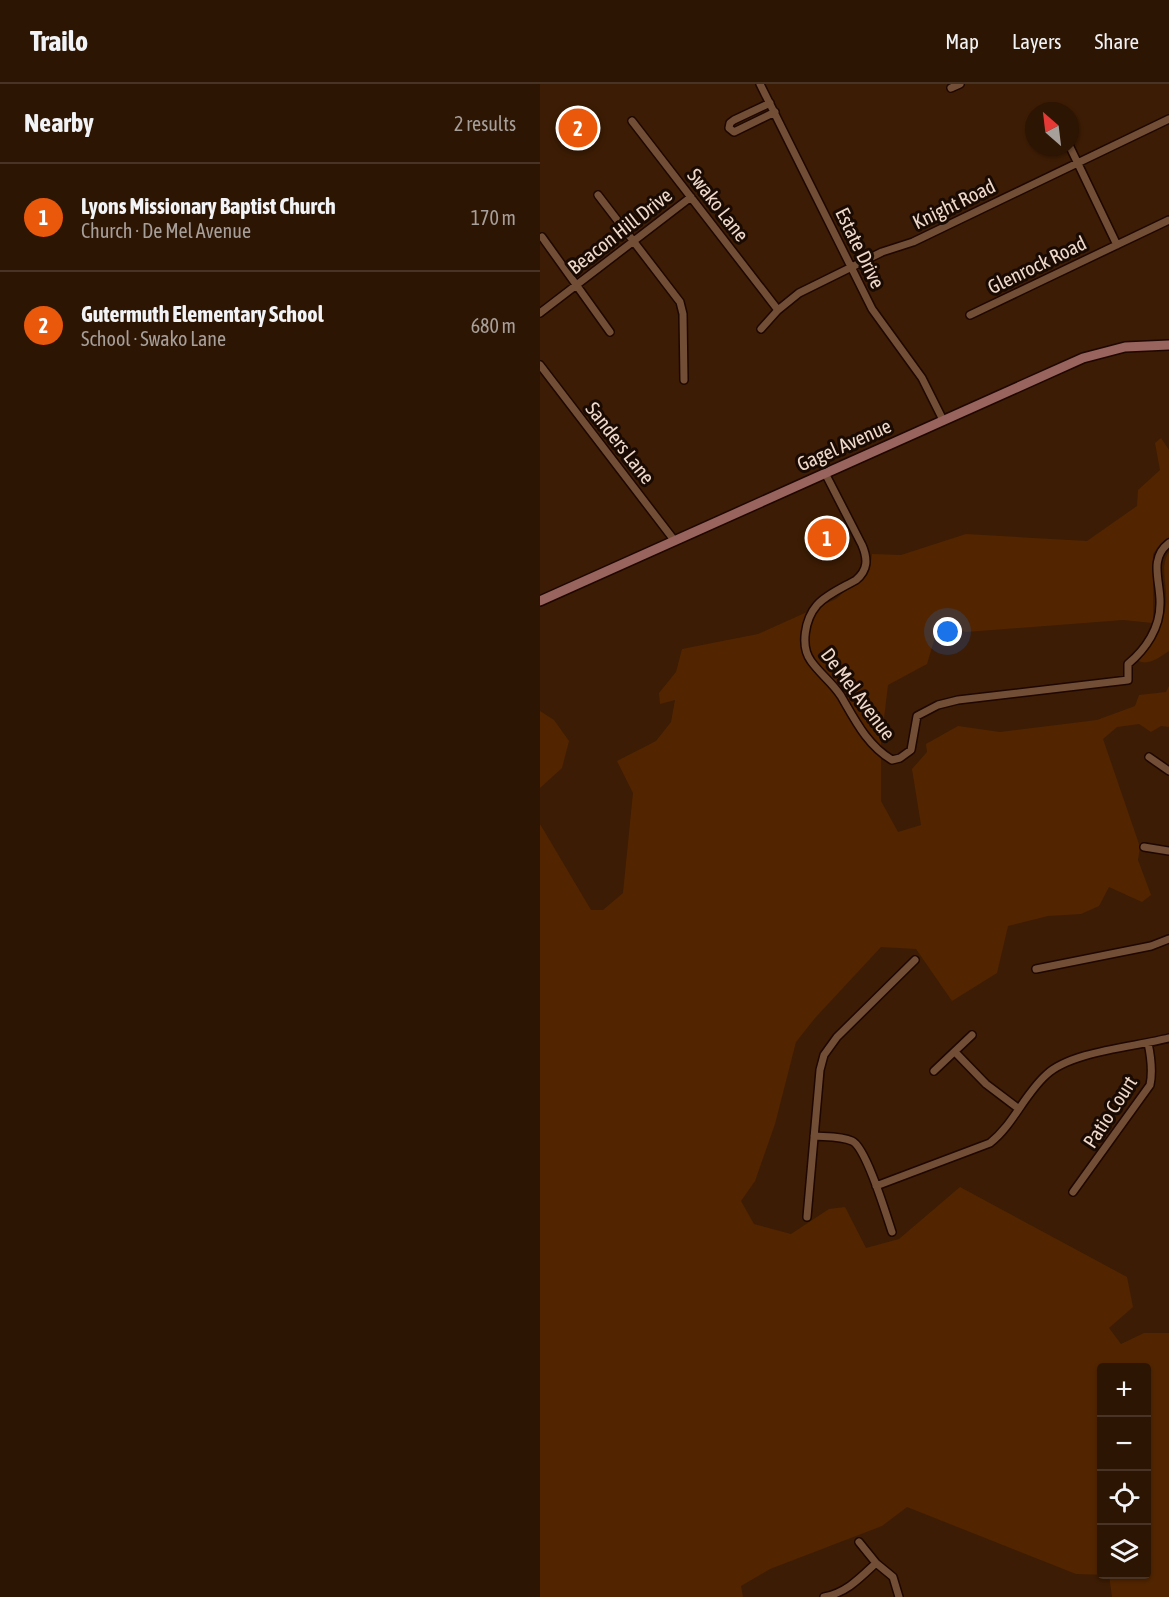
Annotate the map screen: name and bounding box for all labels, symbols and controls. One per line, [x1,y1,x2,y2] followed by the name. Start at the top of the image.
[30,25,88,57] text: Trailo
[945,29,979,53] text: Map
[1012,29,1062,53] text: Layers
[1095,29,1139,53] text: Share
[1025,102,1079,156] north arrow
[558,106,597,150] pin: 2
[24,108,94,138] text: Nearby
[454,112,516,135] text: 2 results
[683,164,754,246] street label: Swako Lane
[909,174,999,233] street label: Knight Road
[563,183,676,278] street label: Beacon Hill Drive
[81,193,336,219] text: Lyons Missionary Baptist Church
[831,204,890,292] street label: Estate Drive
[39,206,48,229] text: 1
[471,206,516,229] text: 170 m
[81,219,251,242] text: Church · De Mel Avenue
[984,231,1090,298] street label: Glenrock Road
[81,301,324,327] text: Gutermuth Elementary School
[39,314,48,337] text: 2
[471,314,516,337] text: 680 m
[81,327,226,350] text: School · Swako Lane
[581,397,659,488] street label: Sanders Lane
[793,414,894,476] street label: Gagel Avenue
[808,516,846,560] pin: 1
[933,617,962,646] your location
[816,643,900,744] street label: De Mel Avenue
[1078,1071,1141,1152] street label: Patio Court
[1097,1363,1151,1579] map controls
[1097,1363,1151,1417] button: +
[1097,1417,1151,1471] button: −
[1097,1471,1151,1525] button: locate
[1097,1525,1151,1579] button: layers

